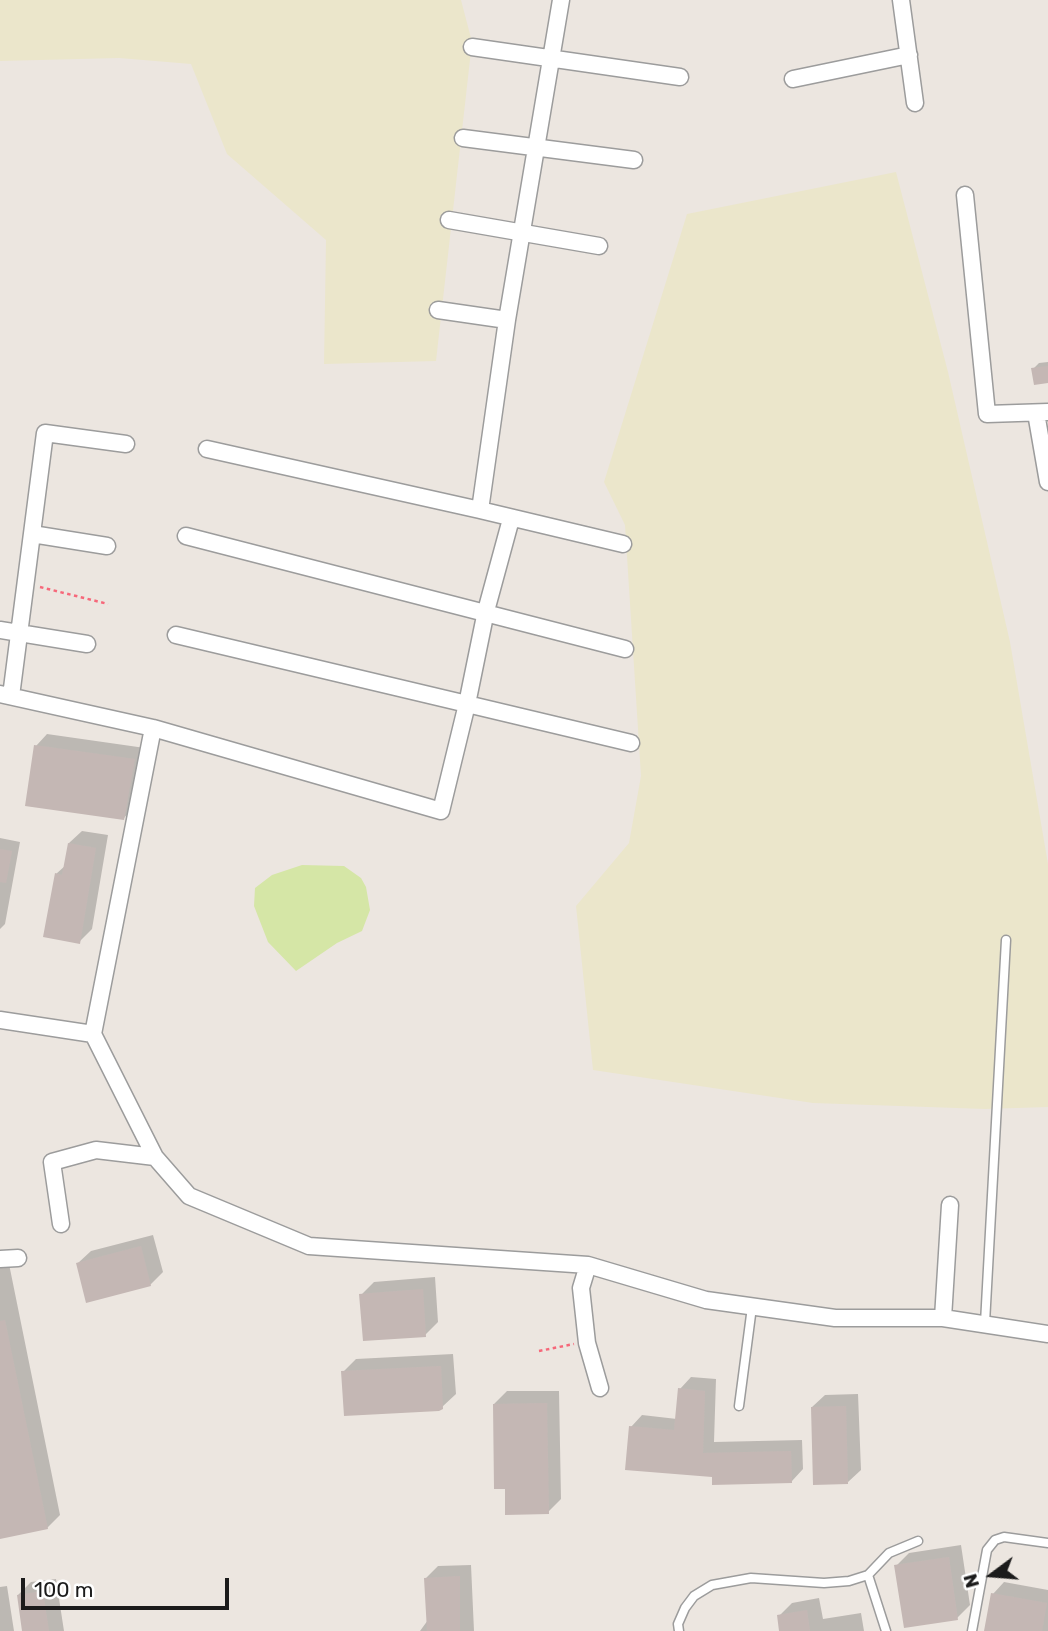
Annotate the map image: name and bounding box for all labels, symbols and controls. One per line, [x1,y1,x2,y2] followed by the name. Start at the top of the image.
[957,1540,1027,1610] north arrow
[24,1564,233,1608] scale bar
[958,1571,984,1591] text: N
[34,1577,93,1602] text: 100 m

